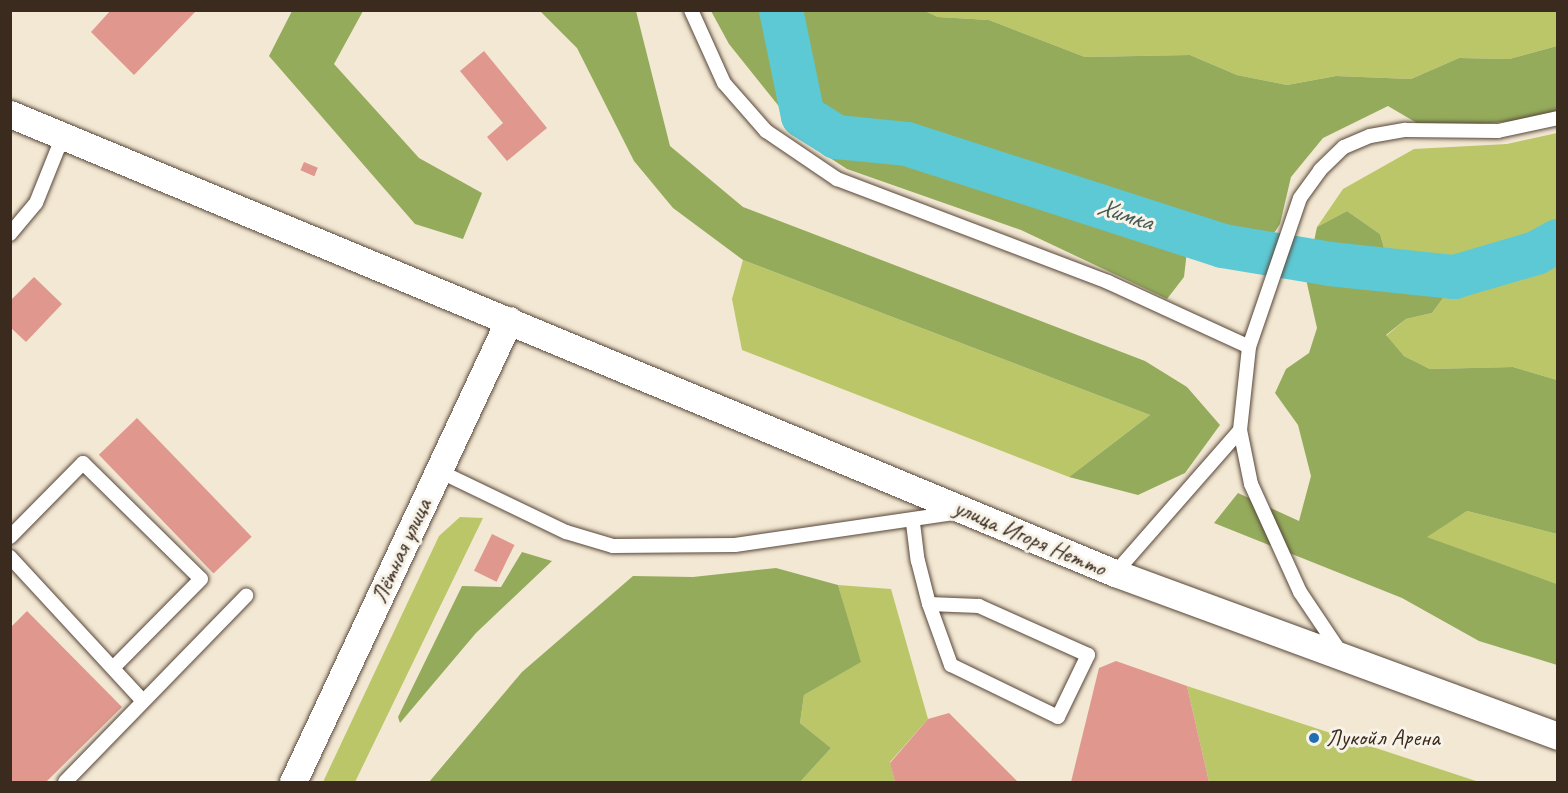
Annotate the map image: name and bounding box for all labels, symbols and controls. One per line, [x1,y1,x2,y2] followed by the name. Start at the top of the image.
[1094,191,1156,237] water label: Химка
[364,493,438,609] street label: Лётная улица
[950,493,1110,583] street label: улица Игоря Нетто
[1326,724,1439,752] place label: Лукойл Арена
[1307,731,1321,745] marker: Лукойл Арена

